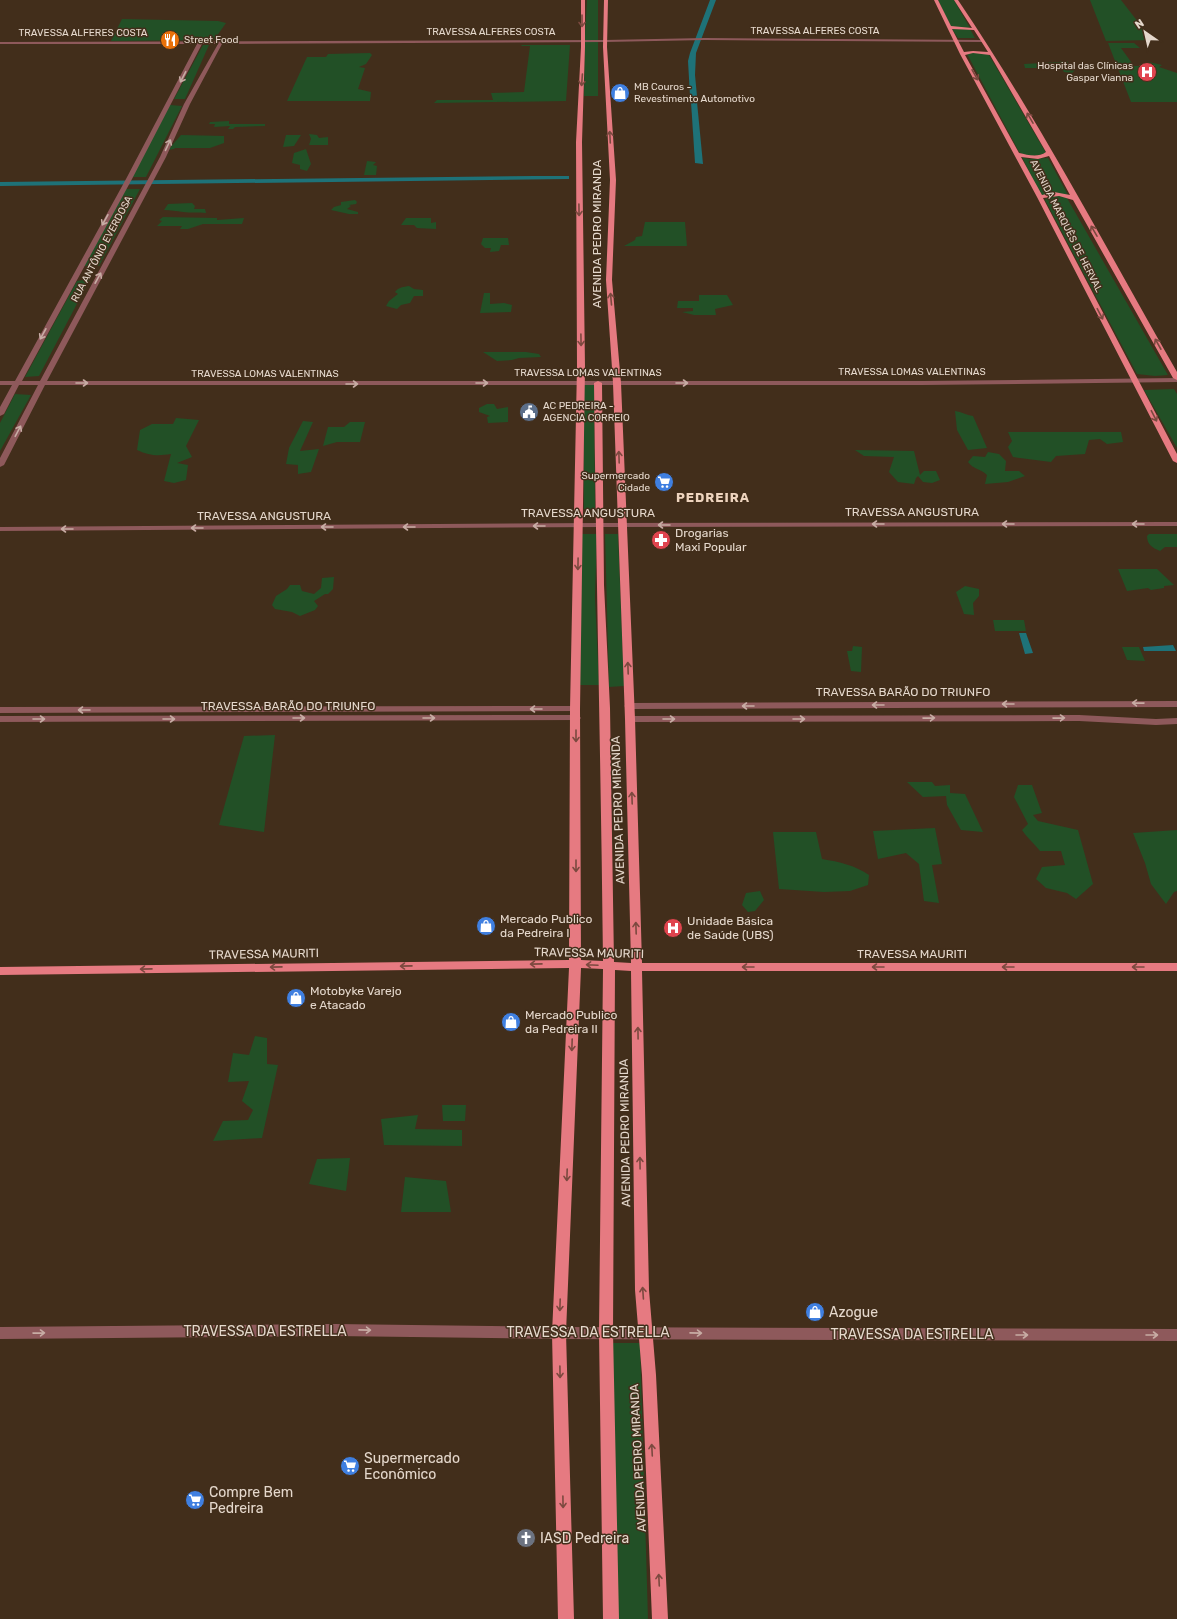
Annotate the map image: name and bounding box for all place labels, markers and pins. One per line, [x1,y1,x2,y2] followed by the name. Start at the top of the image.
[159,29,181,51] restaurant icon: Street Food
[184,34,239,46] place label: Street Food
[1037,60,1133,84] place label: Hospital das Clínicas Gaspar Vianna
[1136,61,1158,83] hospital icon: Hospital das Clínicas Gaspar Vianna
[634,81,755,105] place label: MB Couros - Revestimento Automotivo
[609,82,631,104] shop icon: MB Couros - Revestimento Automotivo
[543,400,630,424] place label: AC PEDREIRA - AGENCIA CORREIO
[518,401,540,423] public building icon: AC PEDREIRA - AGENCIA CORREIO
[581,470,650,494] place label: Supermercado Cidade
[653,471,675,493] supermarket icon: Supermercado Cidade
[675,526,747,554] place label: Drogarias Maxi Popular
[650,529,672,551] pharmacy icon: Drogarias Maxi Popular
[500,912,592,940] place label: Mercado Publico da Pedreira I
[687,914,774,942] place label: Unidade Básica de Saúde (UBS)
[475,915,497,937] shop icon: Mercado Publico da Pedreira I
[662,917,684,939] hospital icon: Unidade Básica de Saúde (UBS)
[310,984,402,1012] place label: Motobyke Varejo e Atacado
[285,987,307,1009] shop icon: Motobyke Varejo e Atacado
[525,1008,617,1036] place label: Mercado Publico da Pedreira II
[500,1011,522,1033] shop icon: Mercado Publico da Pedreira II
[804,1301,826,1323] shop icon: Azogue
[829,1304,878,1321] place label: Azogue
[364,1450,460,1483] place label: Supermercado Econômico
[339,1455,361,1477] supermarket icon: Supermercado Econômico
[209,1484,293,1517] place label: Compre Bem Pedreira
[184,1489,206,1511] supermarket icon: Compre Bem Pedreira
[515,1527,537,1549] church icon: IASD Pedreira
[540,1530,629,1547] place label: IASD Pedreira

